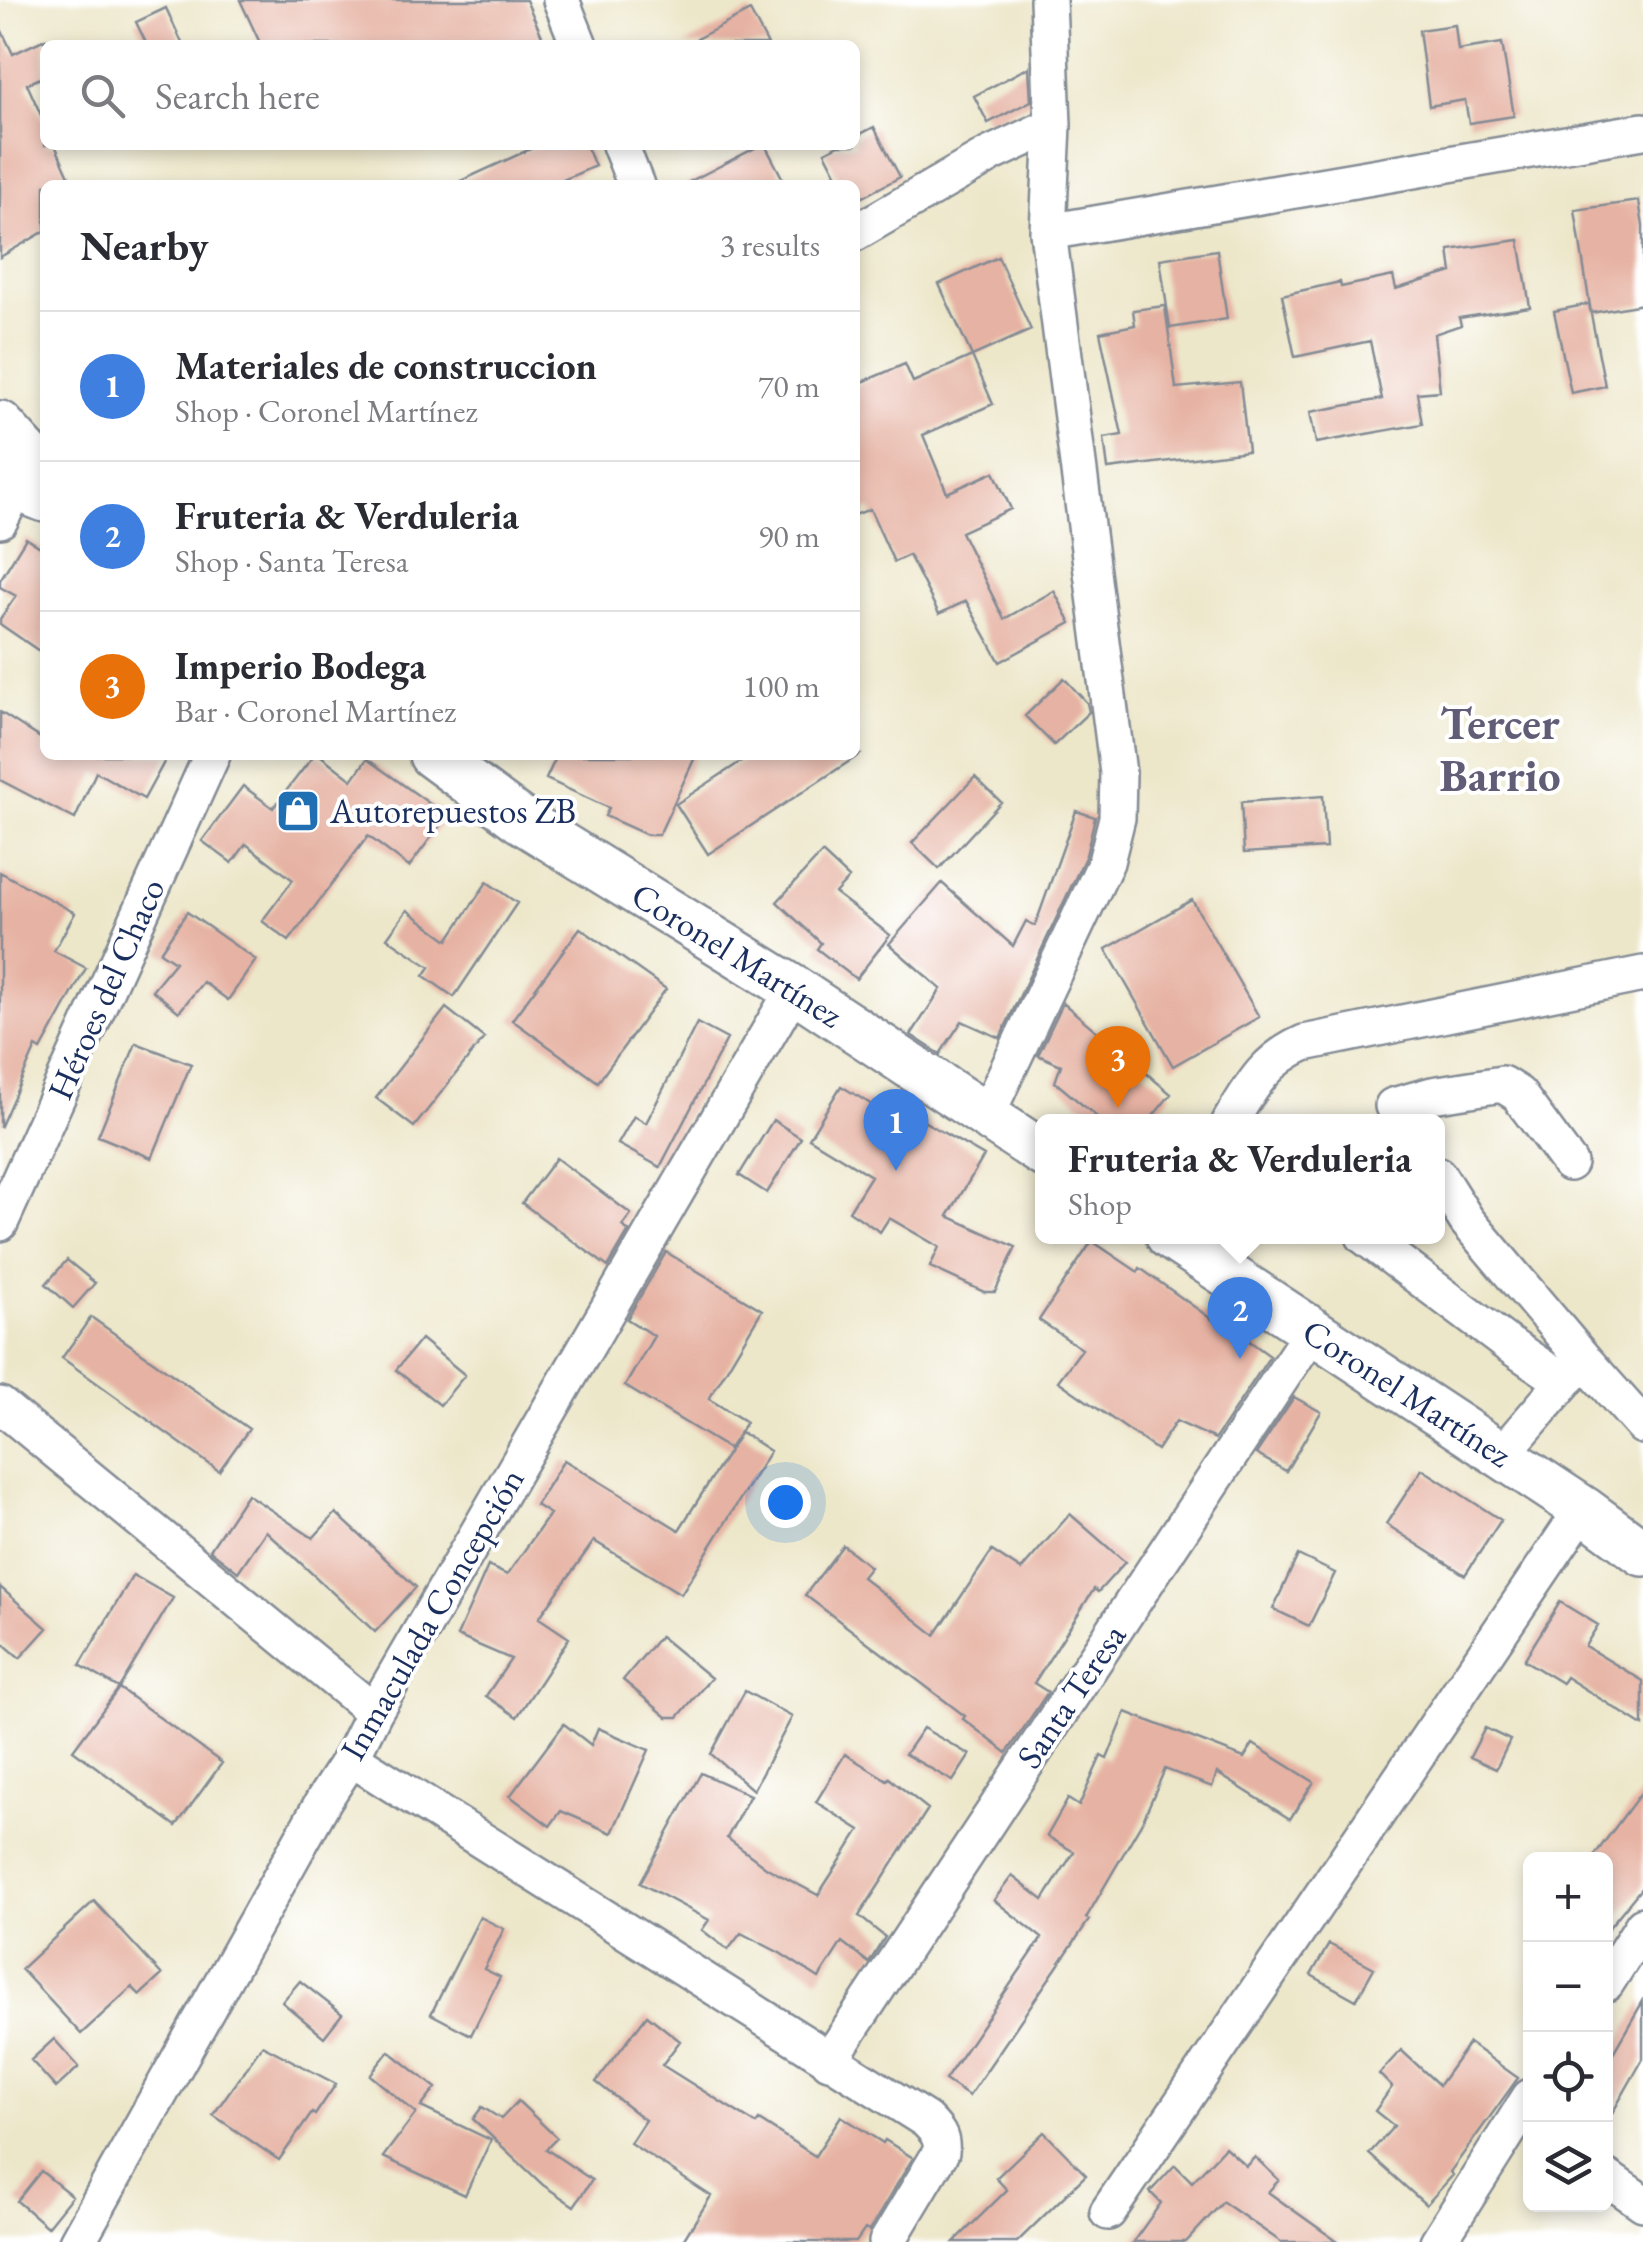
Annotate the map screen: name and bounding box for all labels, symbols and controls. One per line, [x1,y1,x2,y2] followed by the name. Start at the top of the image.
[40,40,860,150] search box
[75,68,130,123] icon: search
[155,71,320,120] text: Search here
[80,218,209,273] text: Nearby
[720,224,820,266] text: 3 results
[175,341,597,390] text: Materiales de construccion
[104,365,121,407] text: 1
[758,365,820,407] text: 70 m
[175,390,478,432] text: Shop · Coronel Martínez
[175,491,519,540] text: Fruteria & Verduleria
[104,515,121,557] text: 2
[758,515,820,557] text: 90 m
[175,540,409,582] text: Shop · Santa Teresa
[175,641,426,690] text: Imperio Bodega
[104,665,121,707] text: 3
[743,665,820,707] text: 100 m
[175,690,456,732] text: Bar · Coronel Martínez
[1439,694,1561,804] district label: Tercer Barrio
[275,788,321,834] shop icon: Autorepuestos ZB
[329,788,576,833] place label: Autorepuestos ZB
[37,871,174,1106] street label: Héroes del Chaco
[624,872,852,1038] street label: Coronel Martínez
[1086,1026,1150,1108] pin: 3
[864,1088,928,1171] pin: 1
[1035,1114,1445,1244] popup
[1068,1134,1412,1183] text: Fruteria & Verduleria
[1068,1183,1132,1225] text: Shop
[1208,1276,1272,1359] pin: 2
[1294,1308,1521,1477] street label: Coronel Martínez
[330,1460,534,1768] street label: Inmaculada Concepción
[760,1477,811,1528] your location
[1006,1615,1135,1777] street label: Santa Teresa
[1523,1852,1613,2212] map controls
[1523,1852,1613,1942] button: +
[1523,1942,1613,2032] button: −
[1523,2032,1613,2122] button: locate
[1523,2122,1613,2212] button: layers

